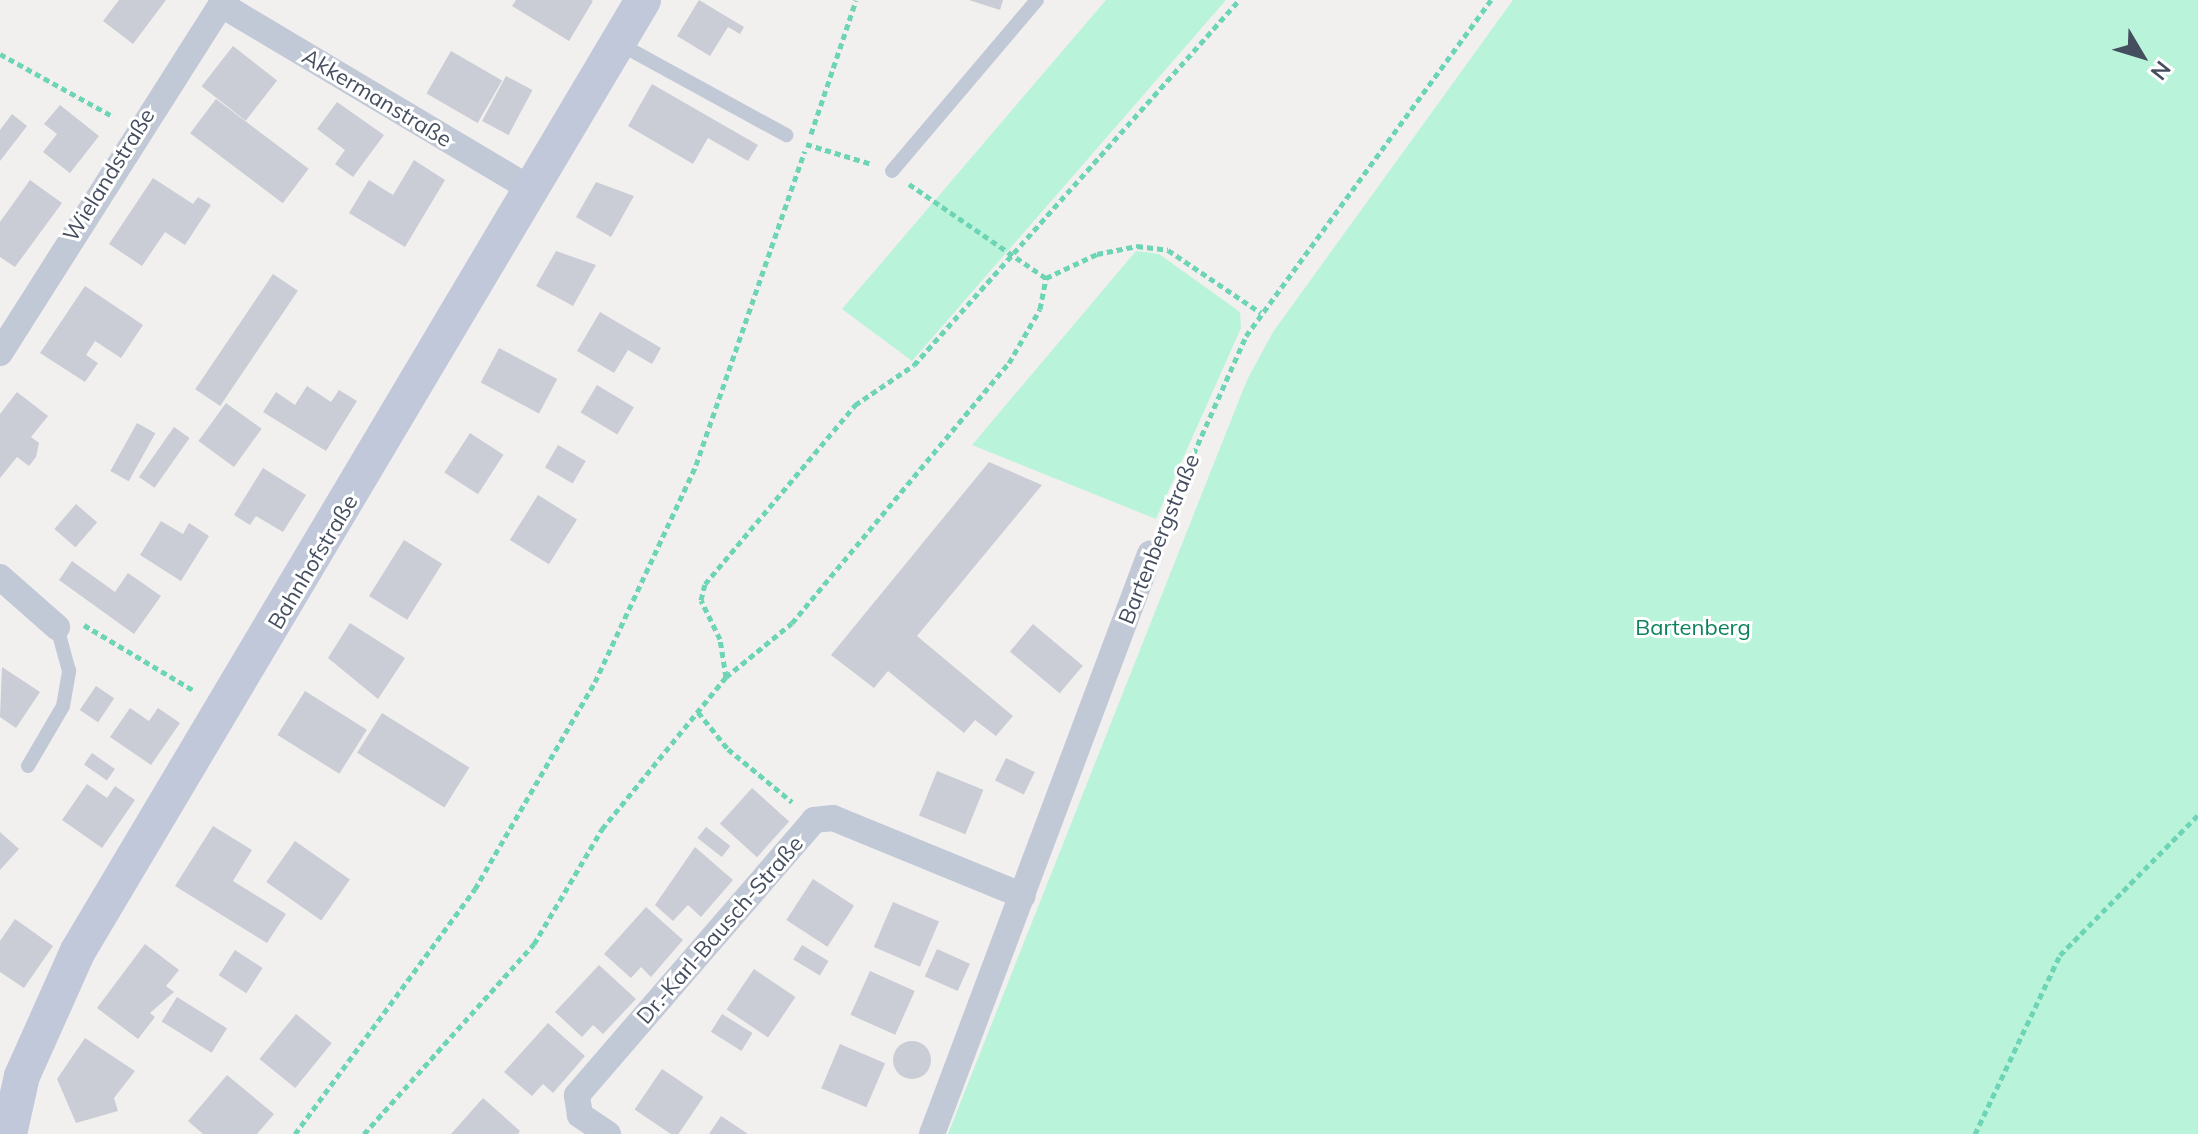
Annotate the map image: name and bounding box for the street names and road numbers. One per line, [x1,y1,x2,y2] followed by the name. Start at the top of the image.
[298,43,456,153] street label: Akkermanstraße
[58,104,160,246] street label: Wielandstraße
[1113,450,1205,628] street label: Bartenbergstraße
[263,490,363,634] street label: Bahnhofstraße
[631,831,809,1029] street label: Dr.-Karl-Bausch-Straße

